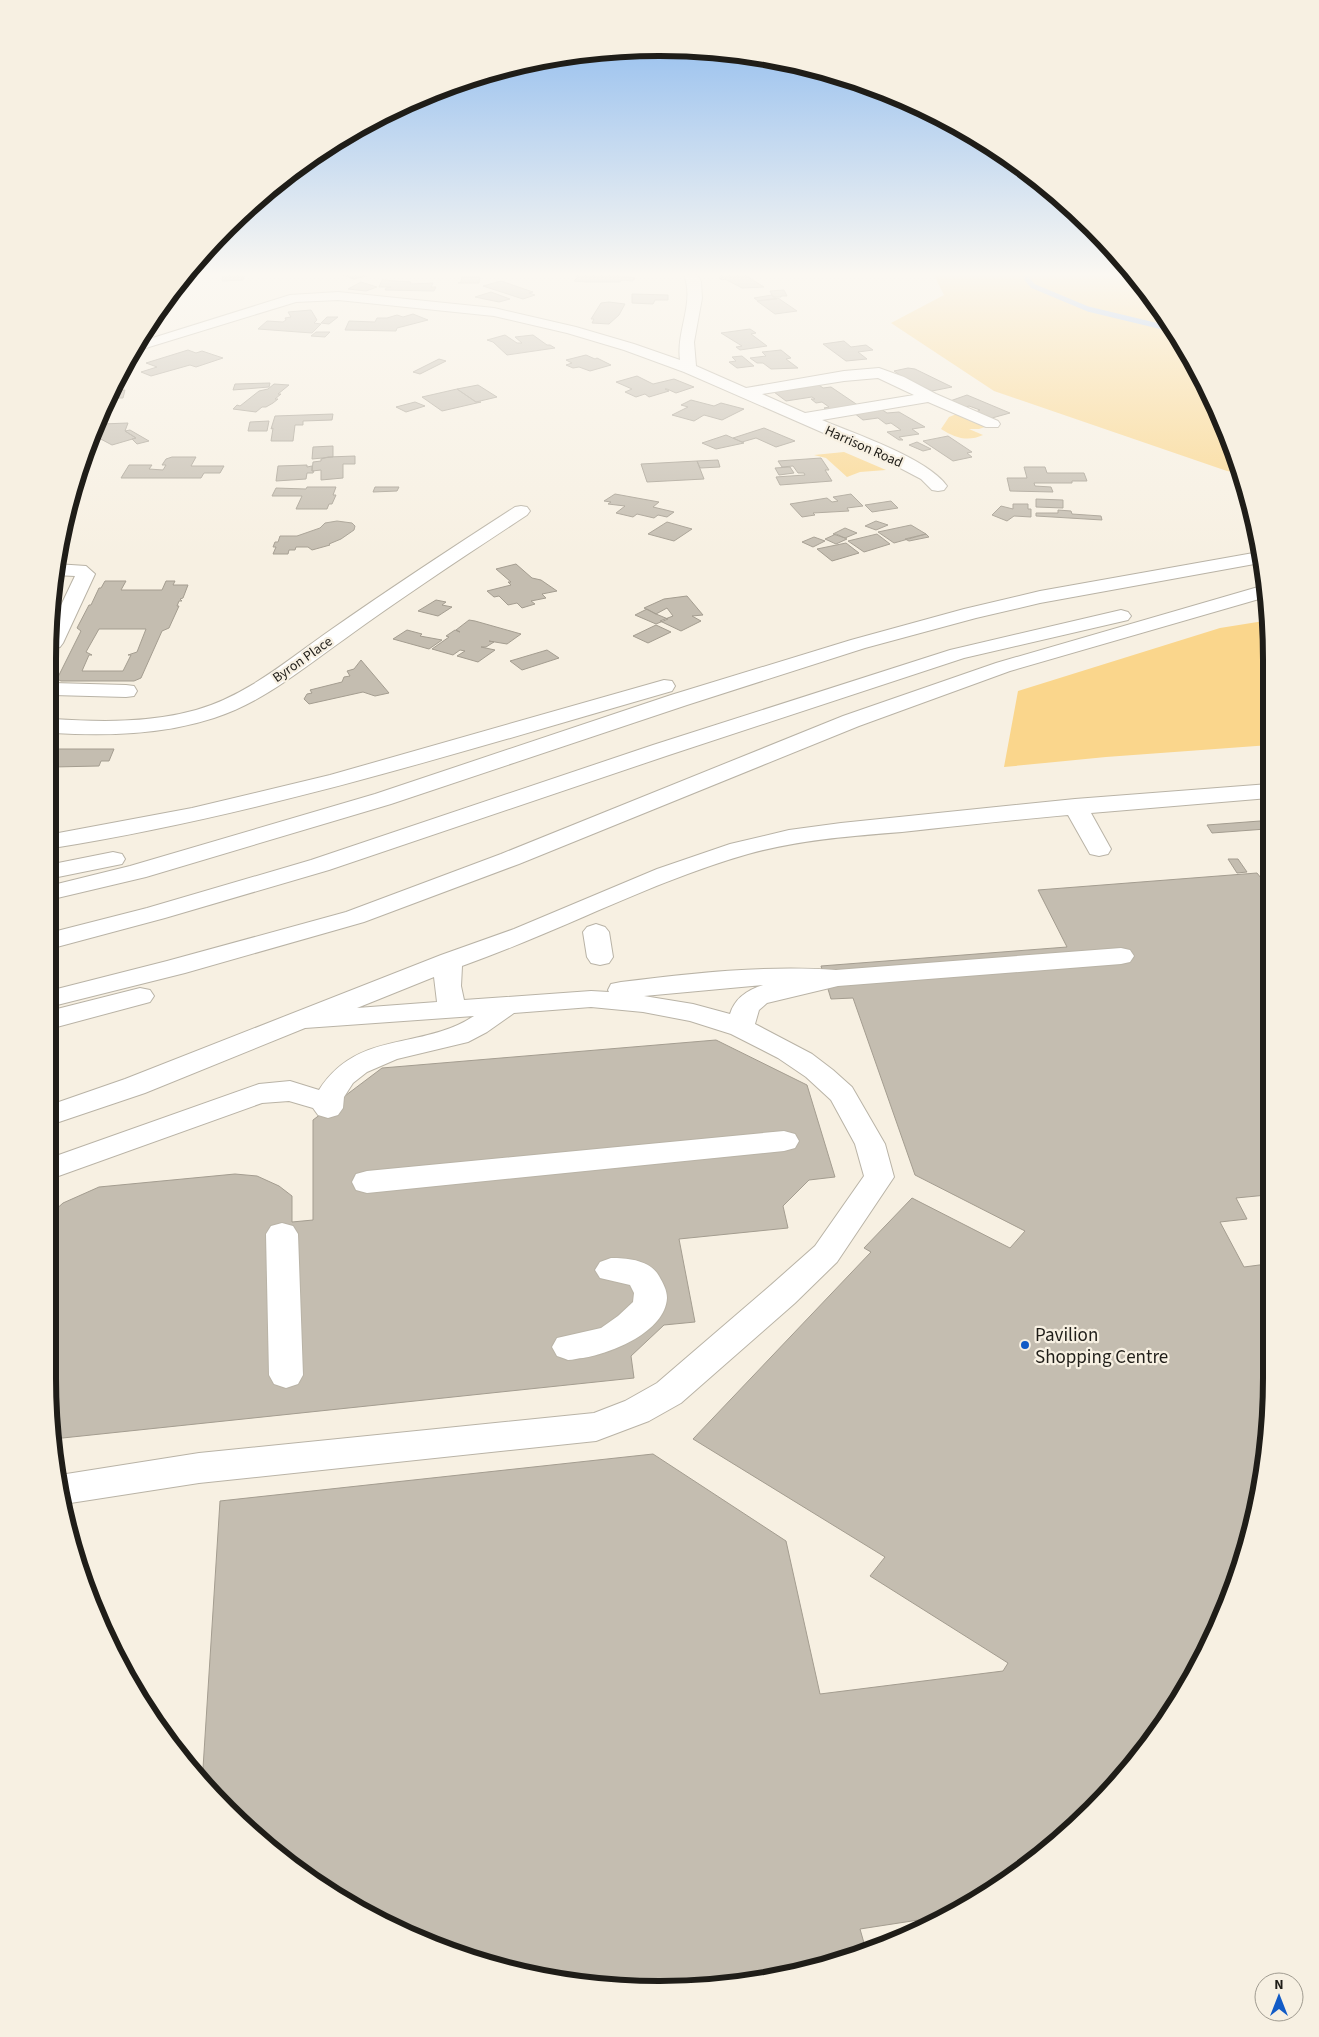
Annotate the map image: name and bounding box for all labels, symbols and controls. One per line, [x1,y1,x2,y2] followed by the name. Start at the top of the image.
[821,421,906,473] street label: Harrison Road
[269,632,337,688] street label: Byron Place
[1035,1322,1168,1371] place label: Pavilion Shopping Centre
[1019,1339,1031,1351] marker: Pavilion Shopping Centre
[1254,1972,1304,2022] north arrow
[1274,1975,1284,1995] text: N

